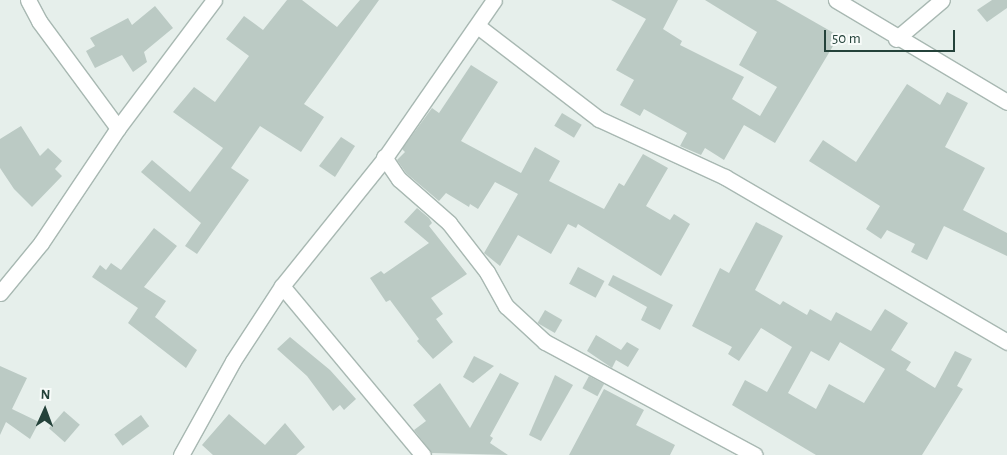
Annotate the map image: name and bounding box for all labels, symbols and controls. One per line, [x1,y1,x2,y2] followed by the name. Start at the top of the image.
[827,20,958,52] scale bar
[832,31,861,46] text: 50 m
[20,385,70,435] north arrow
[40,388,51,402] text: N

